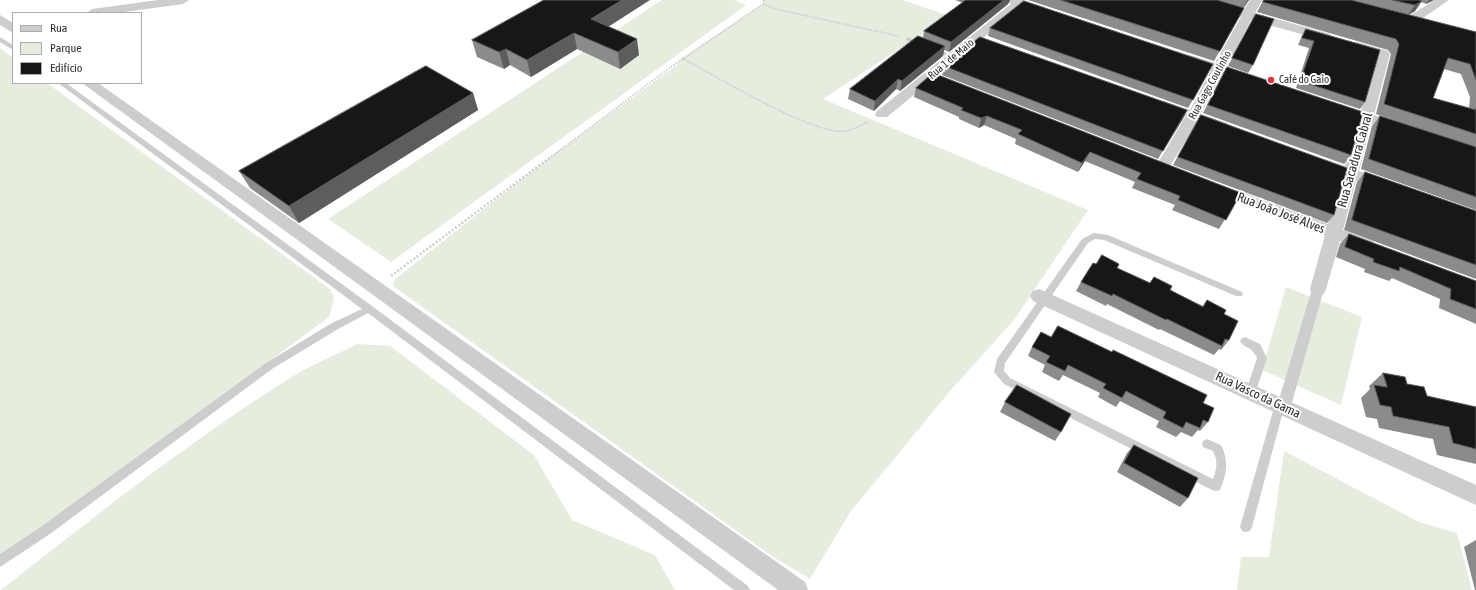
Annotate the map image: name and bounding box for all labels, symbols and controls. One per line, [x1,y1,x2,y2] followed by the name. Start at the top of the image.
[12,12,142,84] legend
[50,21,67,35] text: Rua
[925,36,977,82] street label: Rua 1 de Maio
[50,41,82,55] text: Parque
[1186,48,1234,122] street label: Rua Gago Coutinho
[50,61,82,75] text: Edifício
[1279,73,1329,87] place label: Café do Gaio
[1266,75,1276,85] marker: Café do Gaio
[1334,111,1376,209] street label: Rua Sacadura Cabral
[1235,189,1327,237] street label: Rua João José Alves
[1213,368,1303,422] street label: Rua Vasco da Gama

